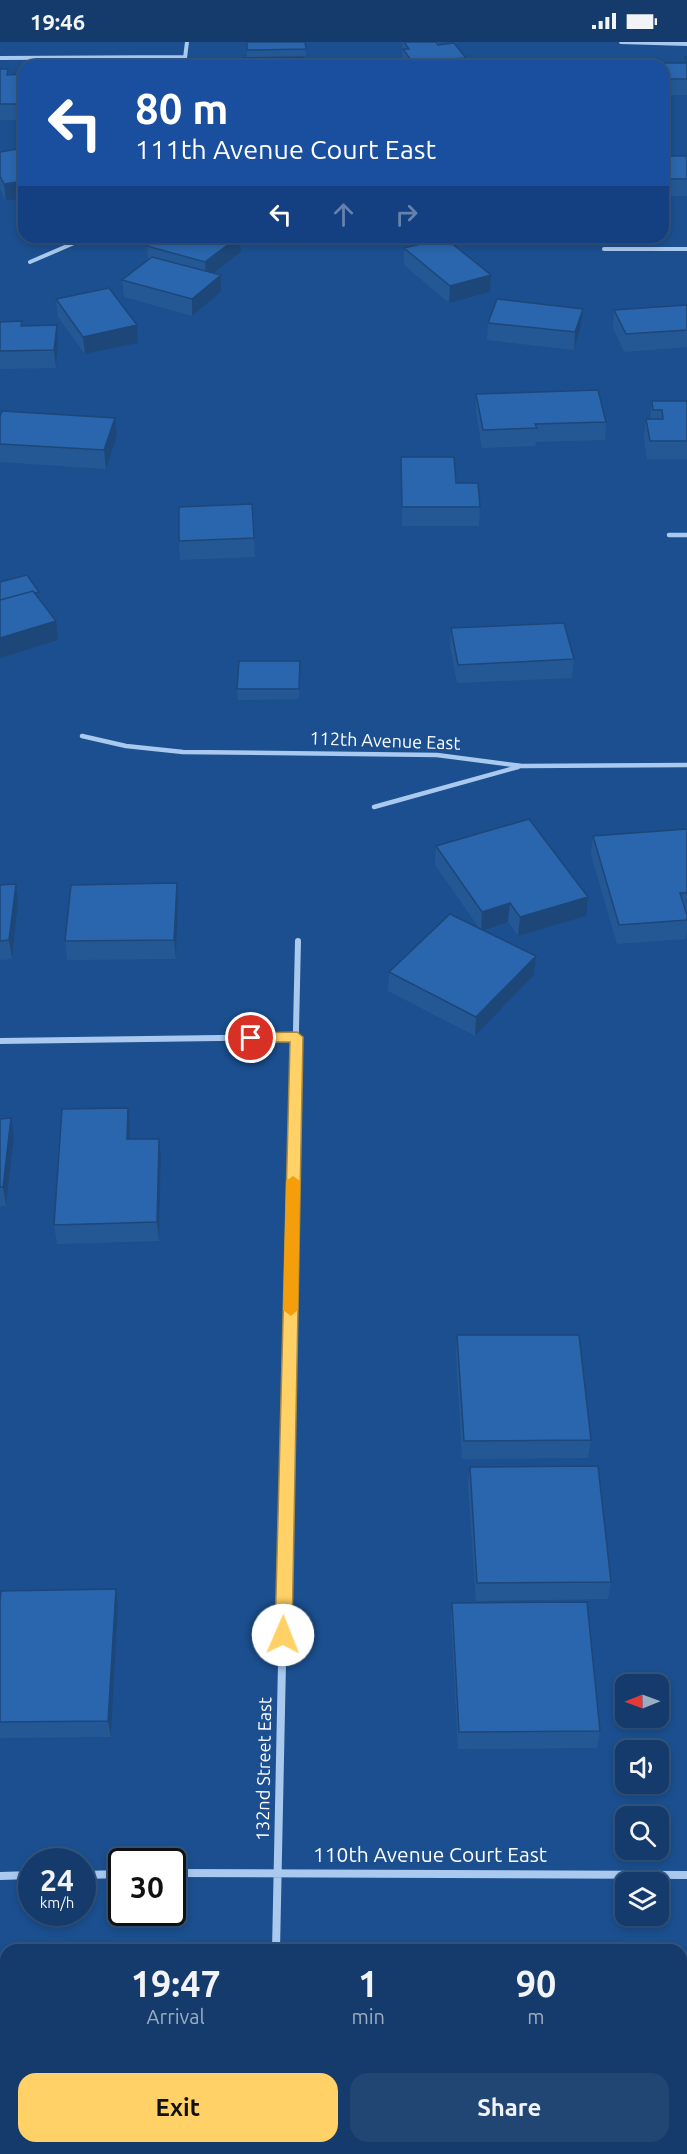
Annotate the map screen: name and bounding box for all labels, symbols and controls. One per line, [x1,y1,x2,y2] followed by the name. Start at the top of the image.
[30,9,85,34] text: 19:46
[36,84,114,162] icon: left
[135,85,229,132] text: 80 m
[135,134,436,164] text: 111th Avenue Court East
[264,198,297,231] icon: left
[327,198,360,231] icon: ahead
[390,198,423,231] icon: right
[309,727,461,753] street label: 112th Avenue East
[225,1012,276,1063] pin
[234,1021,267,1054] icon: arrive
[251,1603,315,1667] position arrow
[615,1674,669,1728] north arrow
[615,1674,669,1926] map controls
[252,1697,274,1841] street label: 132nd Street East
[615,1740,669,1794] button: sound
[615,1806,669,1860] button: search
[313,1842,547,1866] street label: 110th Avenue Court East
[108,1848,186,1926] speed limit sign: 30
[40,1863,74,1897] text: 24
[615,1872,669,1926] button: layers
[40,1894,74,1911] text: km/h
[131,1963,221,2004] text: 19:47
[358,1963,378,2004] text: 1
[516,1963,556,2004] text: 90
[147,2005,205,2028] text: Arrival
[351,2005,385,2028] text: min
[527,2005,545,2028] text: m
[18,2073,338,2142] button: Exit
[350,2073,669,2142] button: Share

